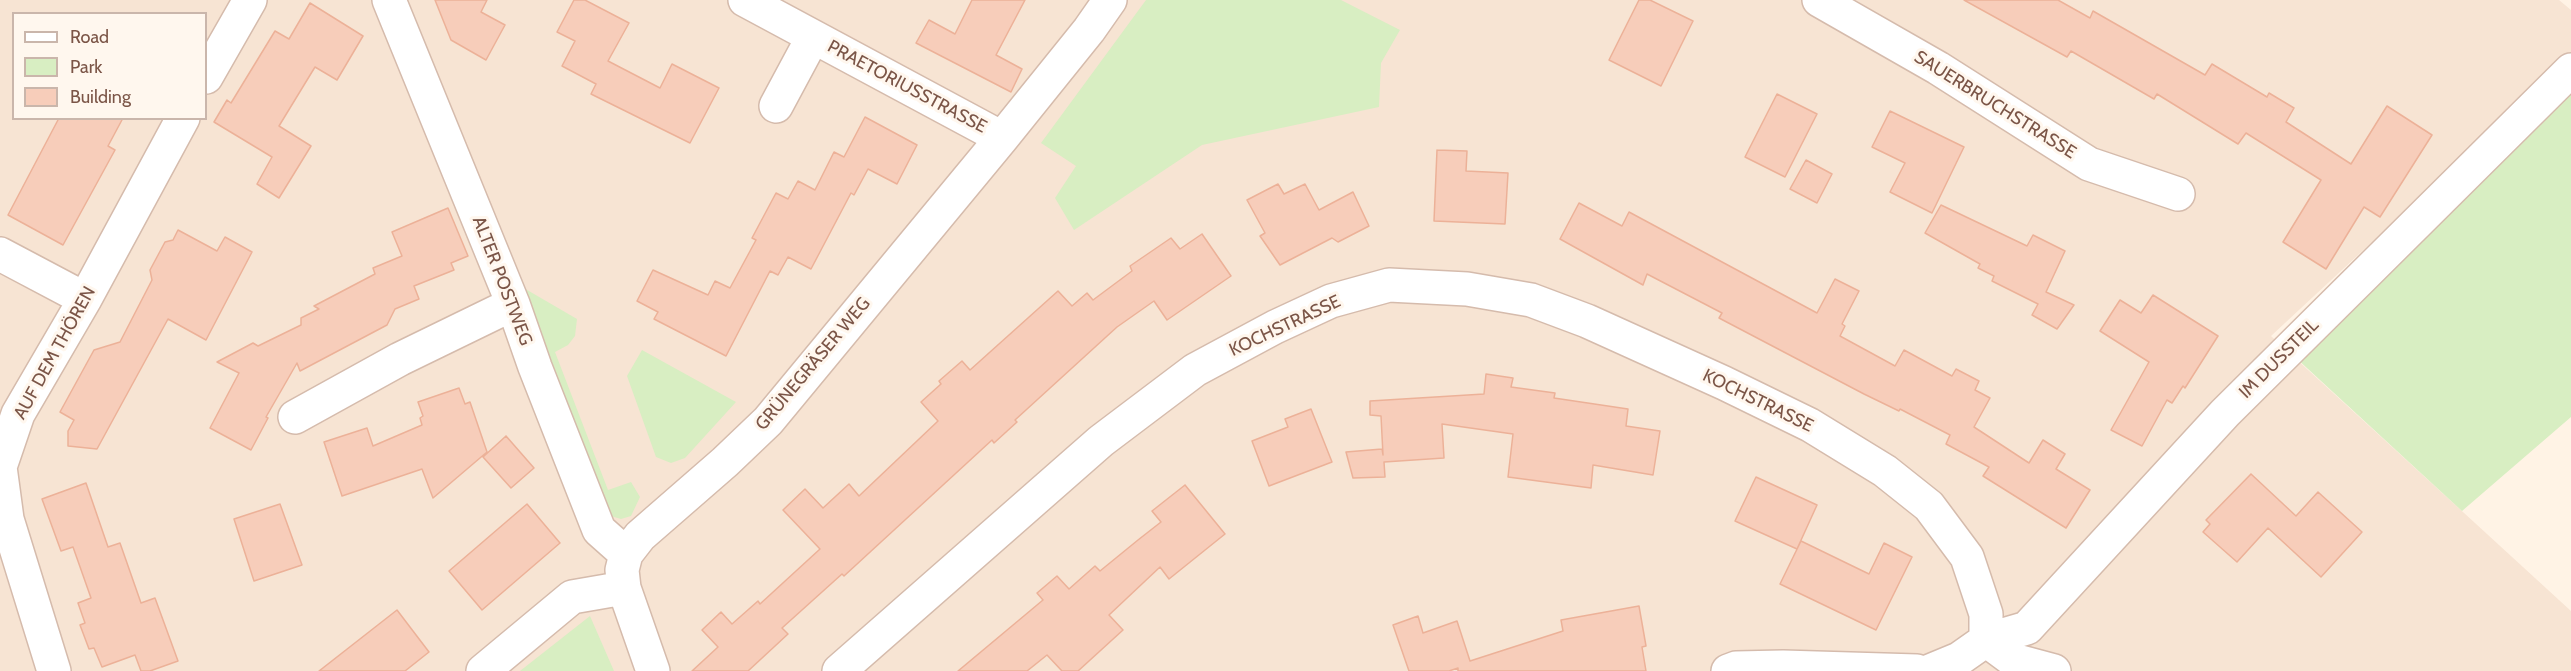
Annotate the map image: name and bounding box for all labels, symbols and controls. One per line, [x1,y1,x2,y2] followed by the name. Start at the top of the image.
[12,12,207,120] legend
[70,26,109,48] text: Road
[824,36,990,138] street label: PRAETORIUSSTRASSE
[1910,46,2080,164] street label: SAUERBRUCHSTRASSE
[70,56,102,78] text: Park
[70,86,131,108] text: Building
[467,213,537,349] street label: ALTER POSTWEG
[10,283,100,423] street label: AUF DEM THÖREN
[1226,291,1344,361] street label: KOCHSTRASSE
[751,293,875,435] street label: GRÜNEGRÄSER WEG
[2235,315,2323,403] street label: IM DUSSTEIL
[1699,365,1817,437] street label: KOCHSTRASSE

